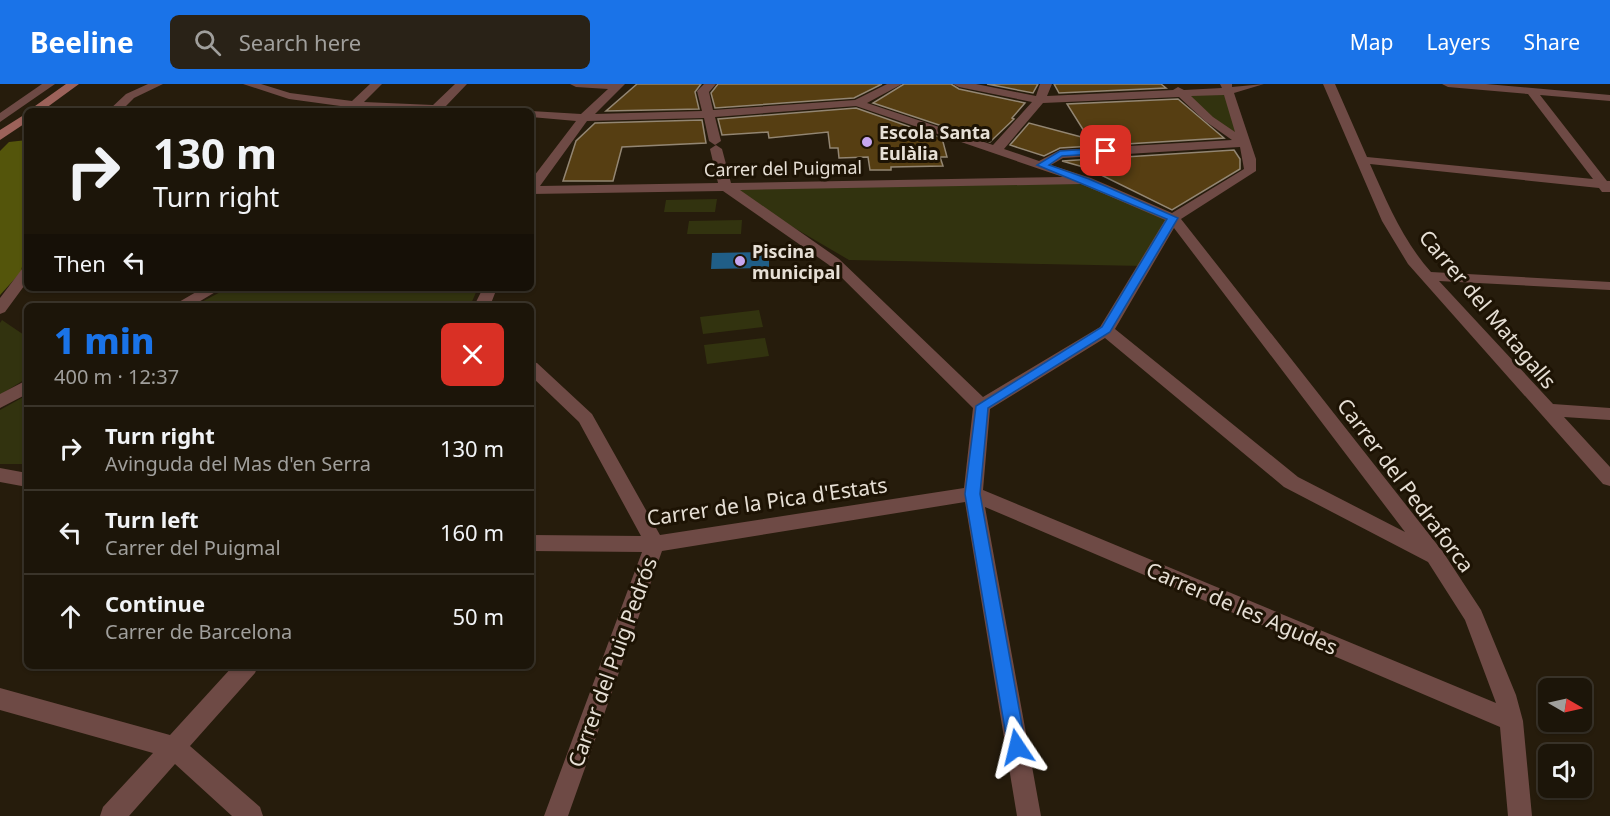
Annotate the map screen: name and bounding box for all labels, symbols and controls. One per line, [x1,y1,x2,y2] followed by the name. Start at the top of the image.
[170,15,590,69] search box
[30,23,134,61] text: Beeline
[191,26,224,59] icon: search
[239,27,361,57] text: Search here
[1350,28,1394,56] text: Map
[1427,28,1491,56] text: Layers
[1524,28,1580,56] text: Share
[879,120,990,165] place label: Escola Santa Eulàlia
[153,124,277,181] text: 130 m
[1080,125,1131,176] pin
[54,132,132,210] icon: right
[1089,134,1122,167] icon: arrive
[860,135,874,149] marker: Escola Santa Eulàlia
[704,155,862,181] street label: Carrer del Puigmal
[153,178,279,215] text: Turn right
[1413,224,1563,394] street label: Carrer del Matagalls
[752,239,841,284] place label: Piscina municipal
[118,246,151,279] icon: left
[54,248,106,278] text: Then
[733,254,747,268] marker: Piscina municipal
[54,316,155,365] text: 1 min
[441,323,504,386] button: close
[54,363,179,390] text: 400 m · 12:37
[1331,392,1481,578] street label: Carrer del Pedraforca
[105,420,215,450] text: Turn right
[54,432,87,465] icon: right
[440,433,504,463] text: 130 m
[105,450,371,477] text: Avinguda del Mas d'en Serra
[645,470,889,532] street label: Carrer de la Pica d'Estats
[105,504,199,534] text: Turn left
[54,516,87,549] icon: left
[440,517,504,547] text: 160 m
[105,534,281,561] text: Carrer del Puigmal
[561,553,663,771] street label: Carrer del Puig Pedrós
[1142,555,1342,661] street label: Carrer de les Agudes
[105,588,205,618] text: Continue
[54,600,87,633] icon: ahead
[453,601,504,631] text: 50 m
[105,618,292,645] text: Carrer de Barcelona
[1538,678,1592,732] north arrow
[1538,678,1592,798] map controls
[985,715,1049,779] position arrow
[1538,744,1592,798] button: sound

